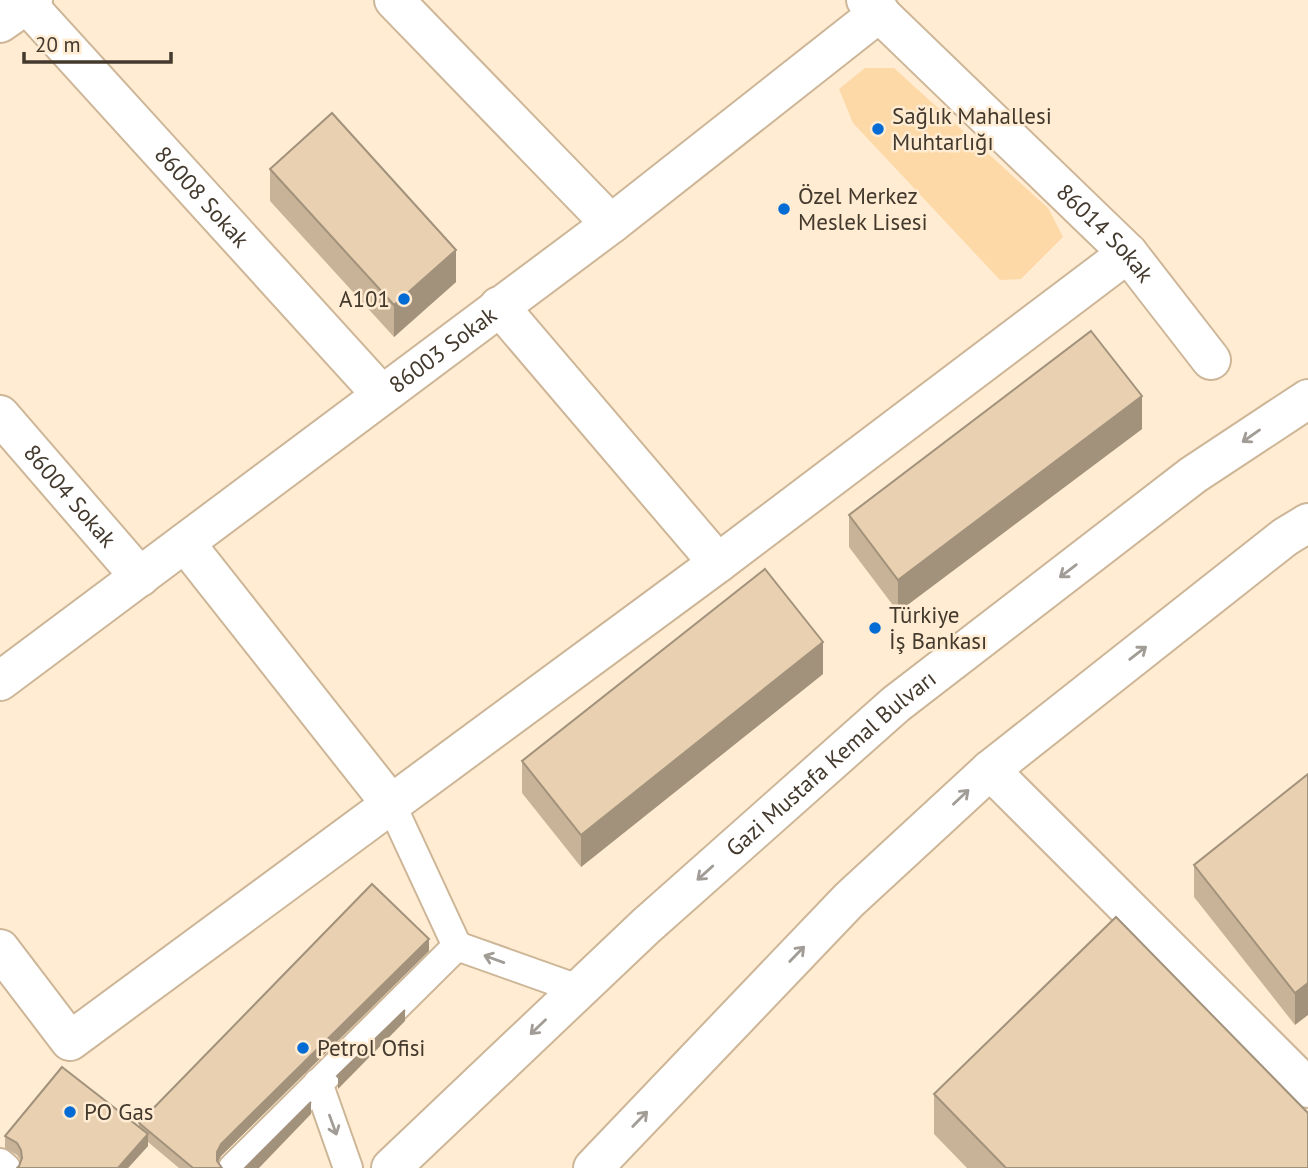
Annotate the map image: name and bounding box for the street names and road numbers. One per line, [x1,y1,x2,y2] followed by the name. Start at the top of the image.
[149,140,256,253] street label: 86008 Sokak
[1051,177,1160,288] street label: 86014 Sokak
[383,300,502,399] street label: 86003 Sokak
[18,438,123,553] street label: 86004 Sokak
[720,664,942,862] street label: Gazi Mustafa Kemal Bulvarı

